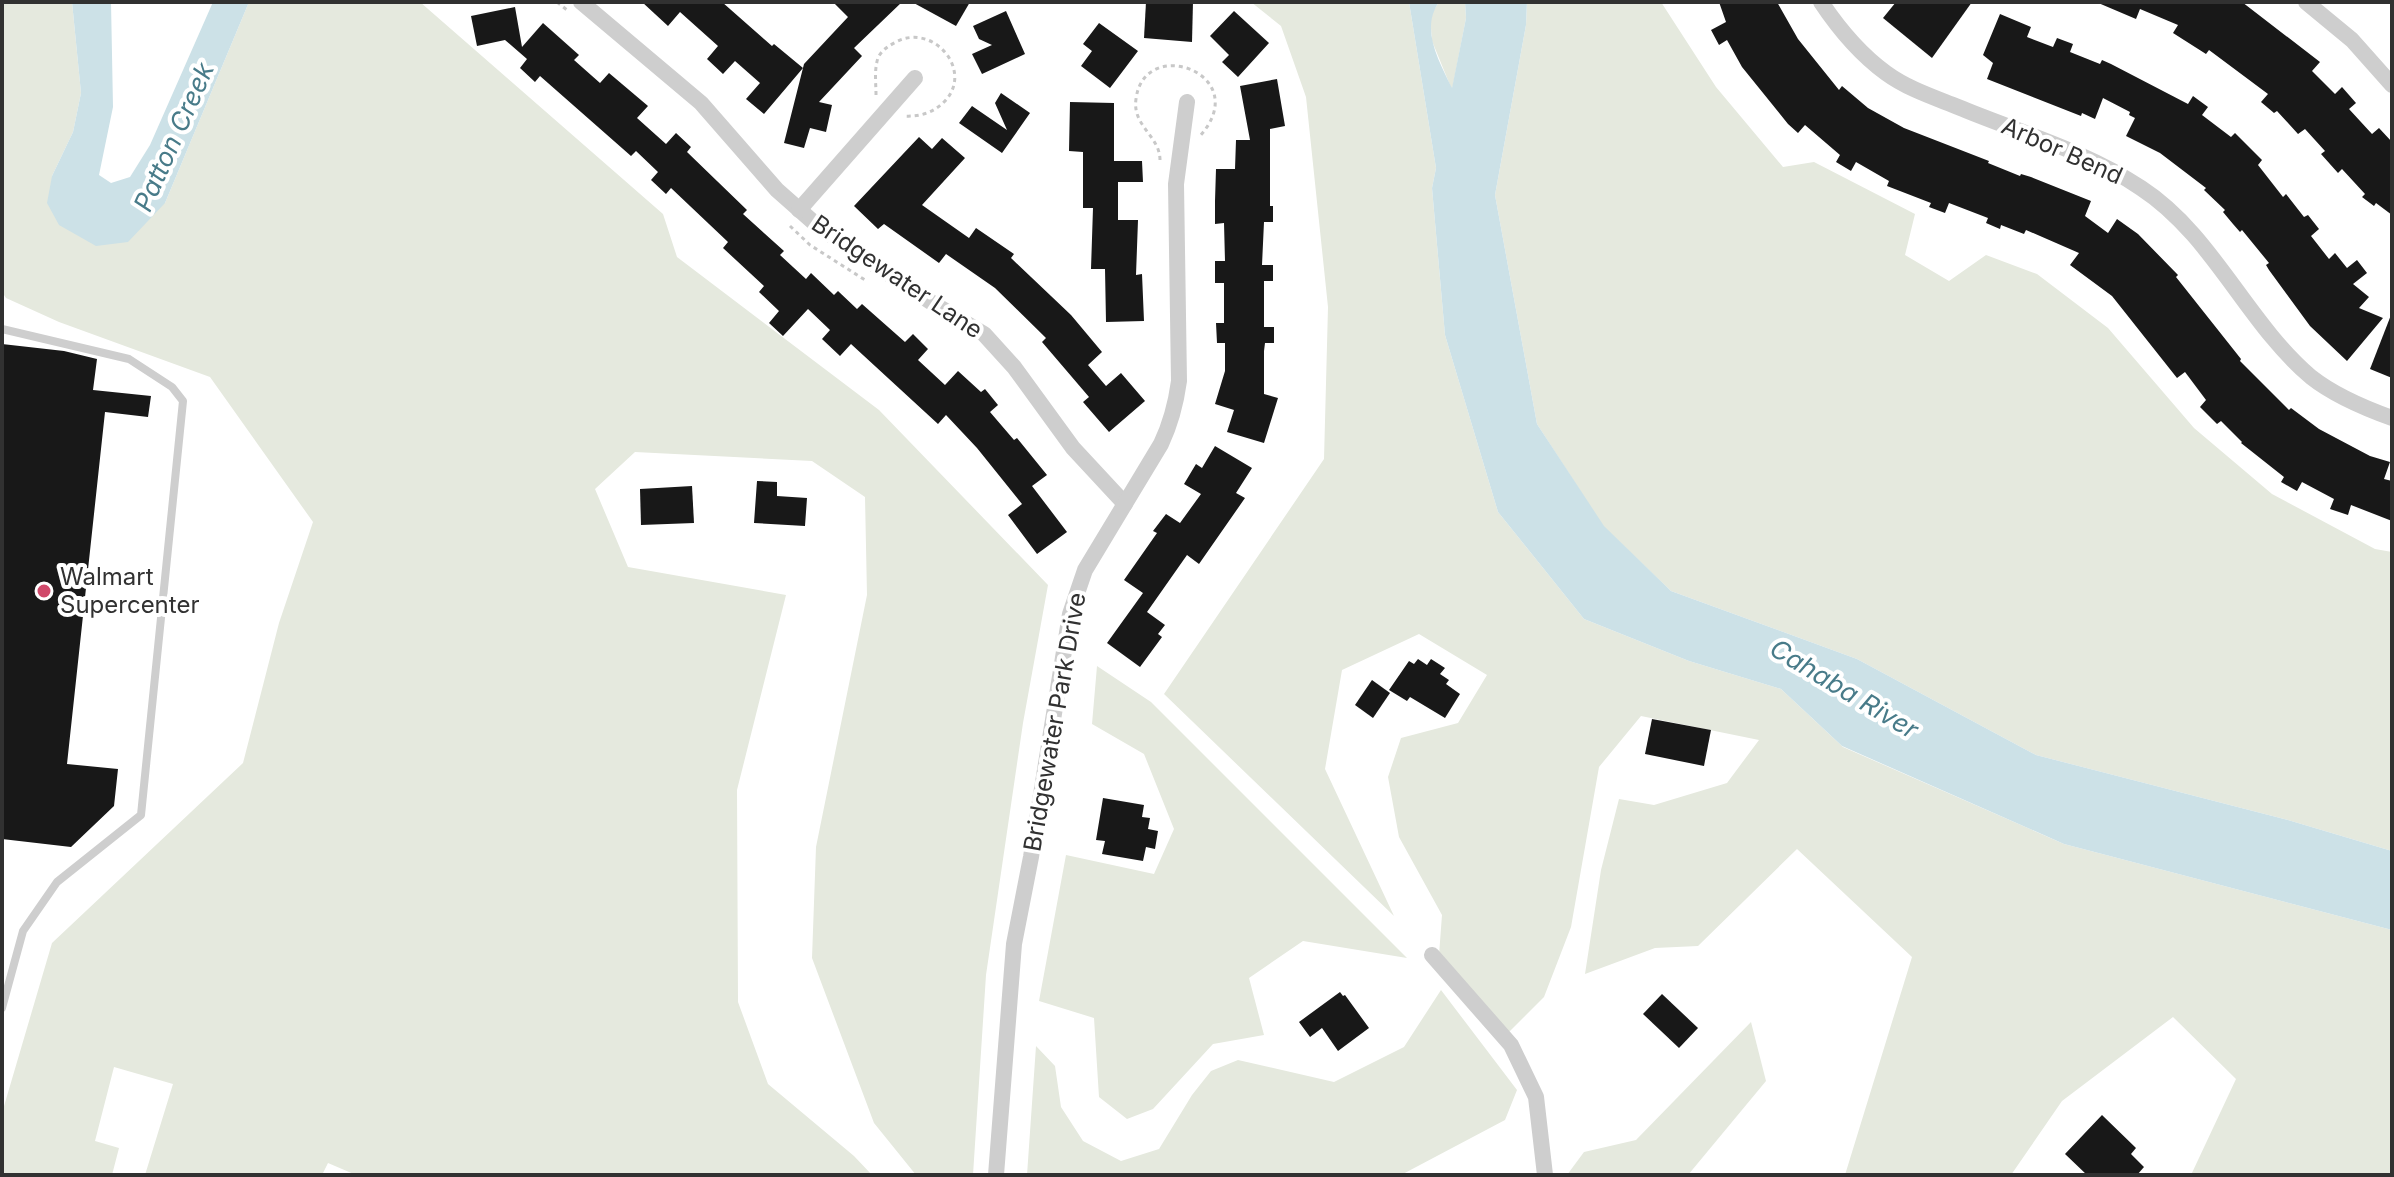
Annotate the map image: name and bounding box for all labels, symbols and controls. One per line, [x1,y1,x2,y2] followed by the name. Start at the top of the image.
[127,57,220,216] water label: Patton Creek
[1997,111,2127,190] street label: Arbor Bend
[806,209,988,344] street label: Bridgewater Lane
[60,562,199,619] place label: Walmart Supercenter
[35,582,53,600] marker: Walmart Supercenter
[1017,590,1092,853] street label: Bridgewater Park Drive
[1765,632,1925,746] water label: Cahaba River

